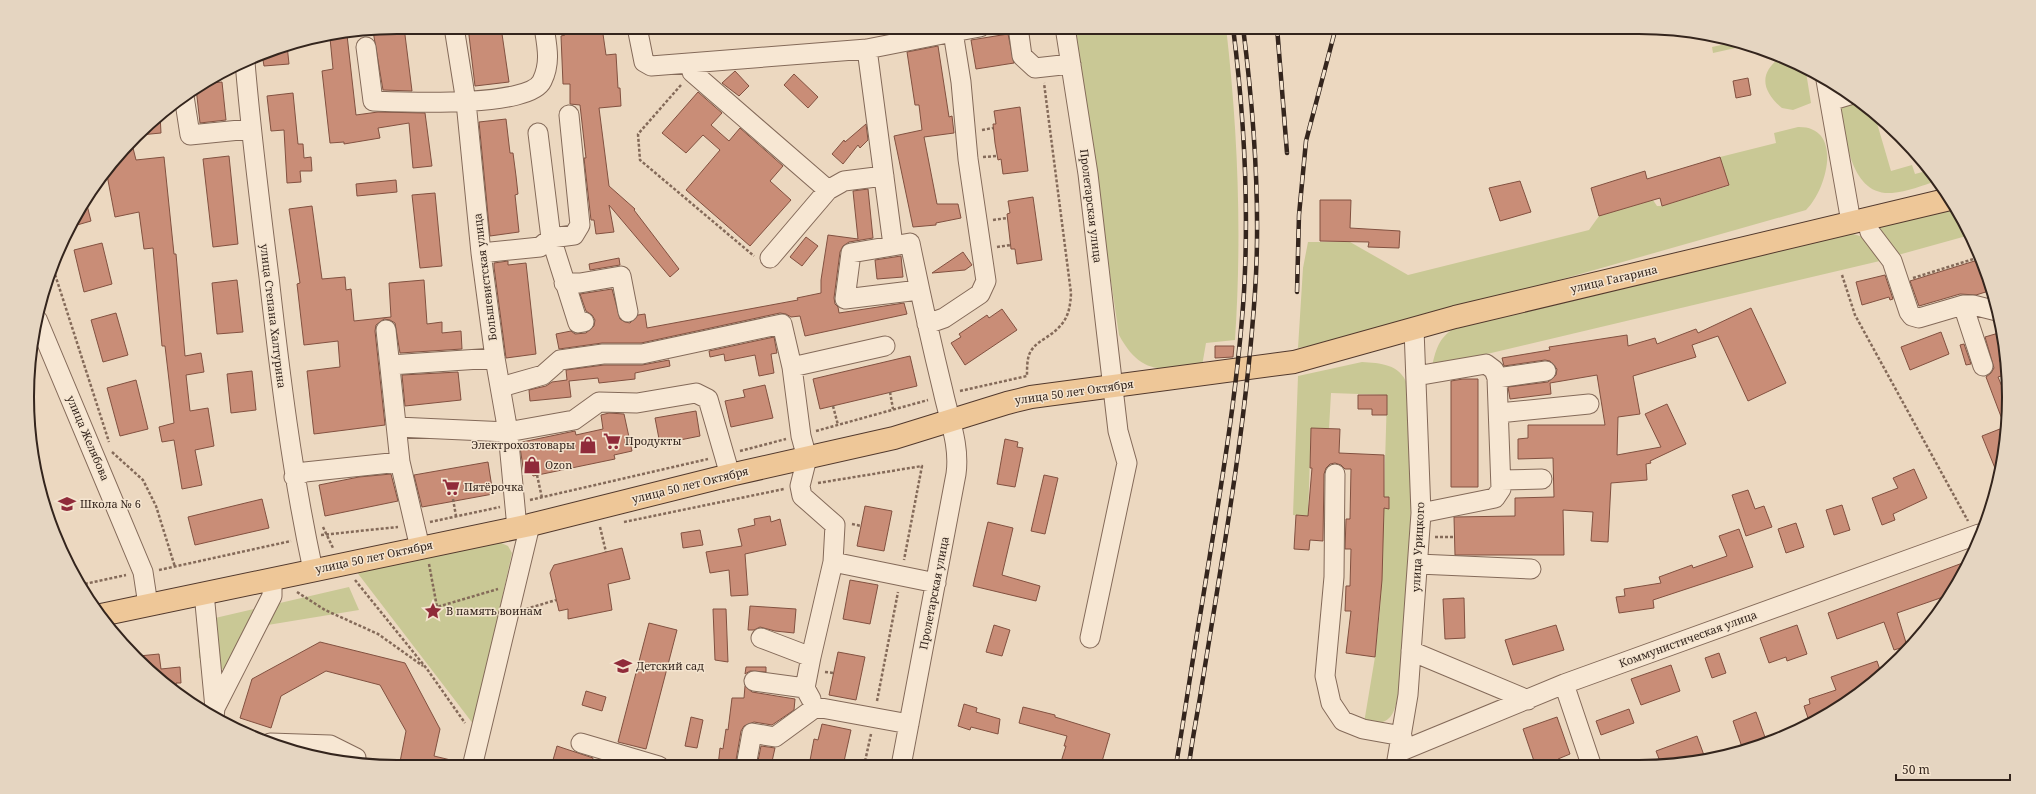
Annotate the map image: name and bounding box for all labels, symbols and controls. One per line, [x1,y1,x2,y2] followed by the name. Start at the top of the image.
[1077,148,1106,264] street label: Пролетарская улица
[469,213,500,342] street label: Большевистская улица
[257,243,290,389] street label: улица Степана Халтурина
[1569,261,1659,296] street label: улица Гагарина
[1014,376,1134,407] street label: улица 50 лет Октября
[64,393,113,483] street label: улица Желябова
[602,431,622,451] supermarket icon: Продукты
[625,433,681,448] place label: Продукты
[578,435,598,455] shop icon: Электрохозтовары
[471,437,575,452] place label: Электрохозтовары
[522,455,542,475] shop icon: Ozon
[545,457,572,472] place label: Ozon
[630,463,750,506] street label: улица 50 лет Октября
[441,477,461,497] supermarket icon: Пятёрочка
[464,479,524,494] place label: Пятёрочка
[57,494,77,514] school or university icon: Школа № 6
[80,496,141,511] place label: Школа № 6
[1408,502,1427,592] street label: улица Урицкого
[915,535,952,651] street label: Пролетарская улица
[314,537,434,576] street label: улица 50 лет Октября
[423,601,443,621] place icon: В память воинам
[446,603,542,618] place label: В память воинам
[1617,606,1759,671] street label: Коммунистическая улица
[613,656,633,676] school or university icon: Детский сад
[636,658,704,673] place label: Детский сад
[1896,756,2010,782] scale bar
[1902,761,1930,778] text: 50 m

